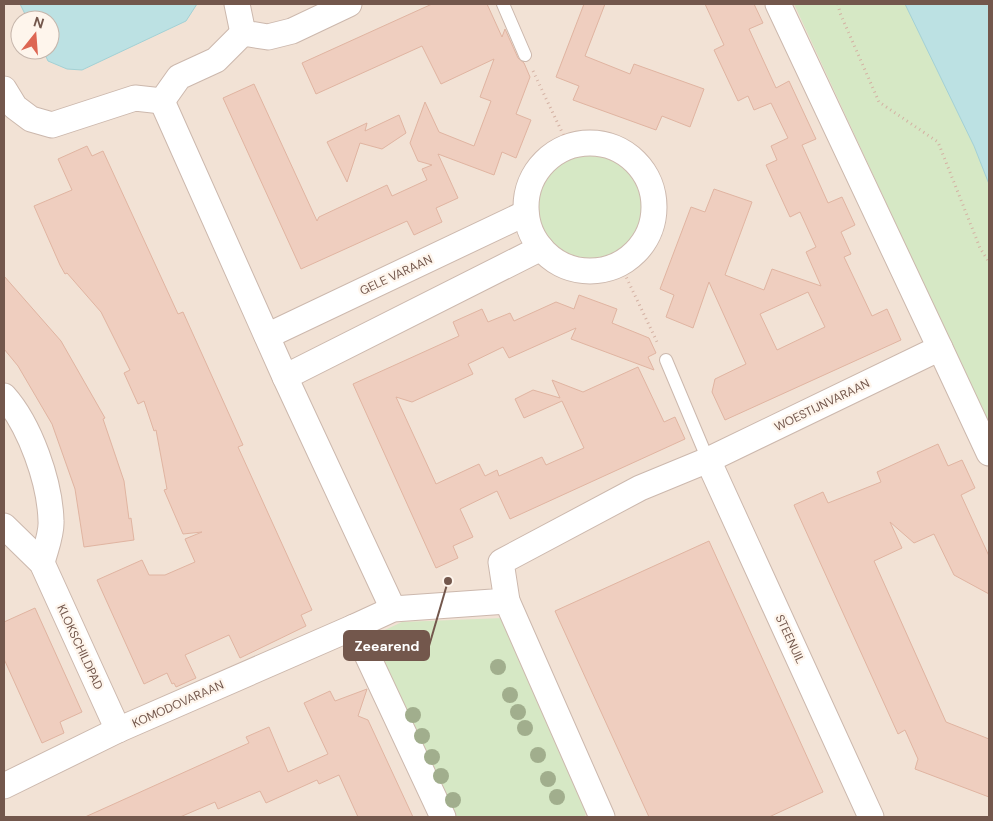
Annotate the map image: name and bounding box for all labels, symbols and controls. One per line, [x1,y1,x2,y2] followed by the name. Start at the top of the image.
[10,10,60,60] north arrow
[31,12,46,33] text: N
[357,251,435,299] street label: GELE VARAAN
[772,375,872,435] street label: WOESTIJNVARAAN
[53,602,107,692] street label: KLOKSCHILDPAD
[772,612,808,666] street label: STEENUIL
[344,631,429,660] callout: Zeearend
[355,637,420,655] text: Zeearend
[130,677,226,731] street label: KOMODOVARAAN

